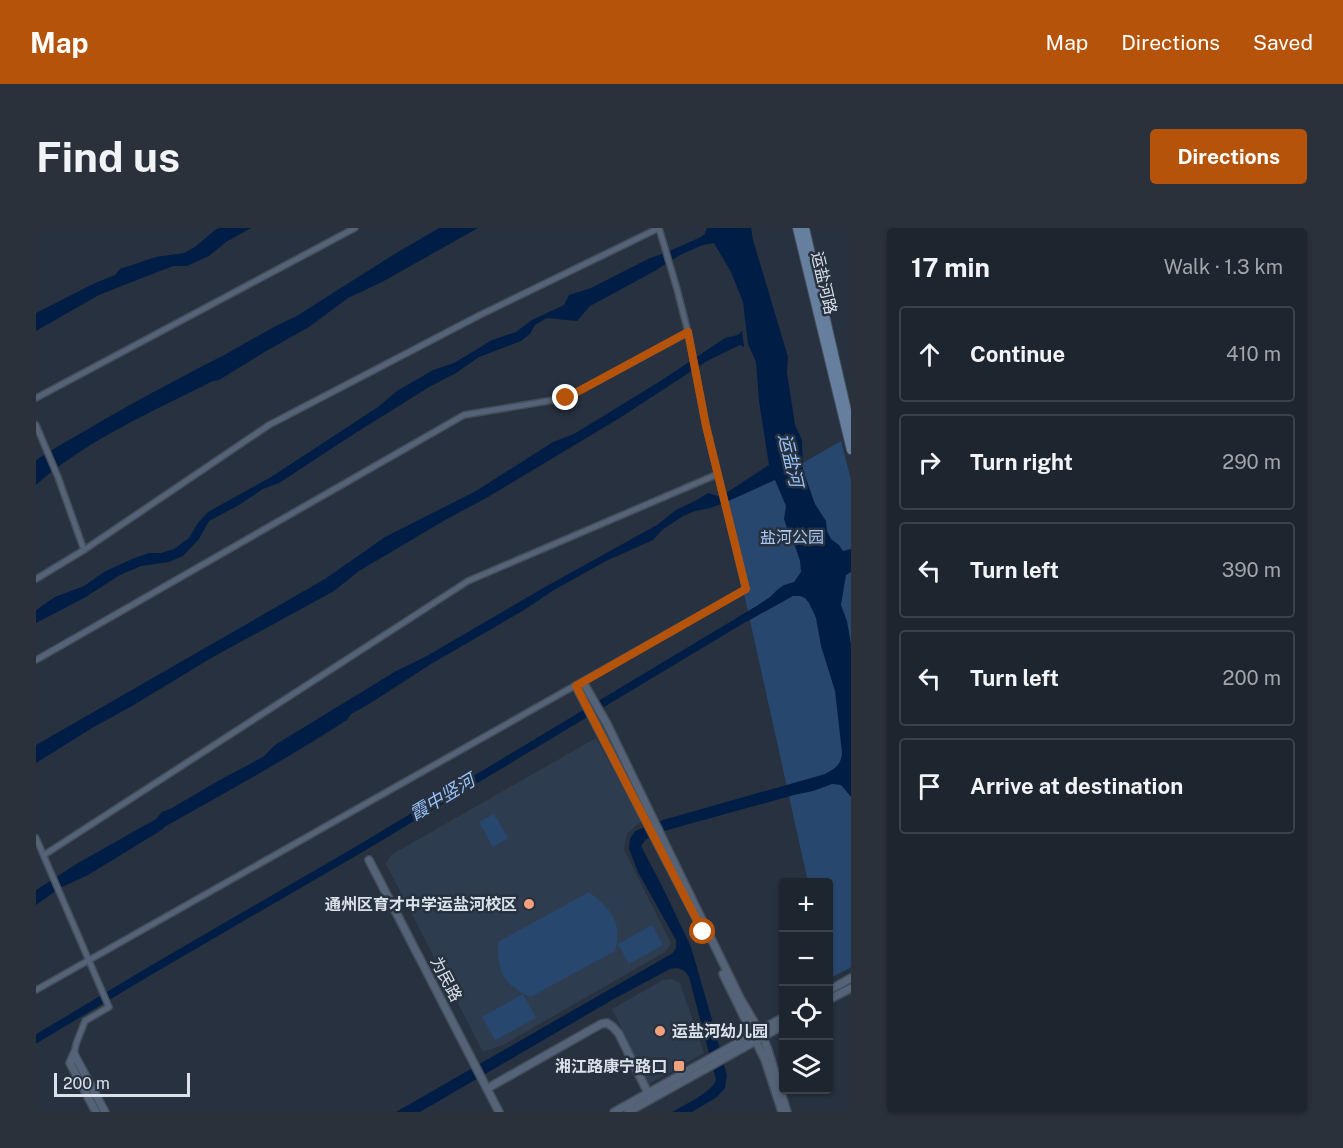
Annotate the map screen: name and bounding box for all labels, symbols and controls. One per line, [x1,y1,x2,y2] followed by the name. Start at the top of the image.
[30,26,89,59] text: Map
[1046,30,1088,55] text: Map
[1121,30,1220,55] text: Directions
[1253,30,1313,55] text: Saved
[1150,129,1307,184] button: Directions
[36,132,180,181] text: Find us
[808,250,840,316] street label: 运盐河路
[911,252,990,283] text: 17 min
[1164,255,1283,279] text: Walk · 1.3 km
[913,338,946,371] icon: ahead
[970,341,1065,367] text: Continue
[1226,342,1281,366] text: 410 m
[552,384,578,410] route end
[775,431,808,492] water label: 运盐河
[913,446,946,479] icon: right
[970,449,1073,475] text: Turn right
[1222,450,1281,474] text: 290 m
[760,528,824,547] park label: 盐河公园
[913,554,946,587] icon: left
[970,557,1059,583] text: Turn left
[1222,558,1281,582] text: 390 m
[913,662,946,695] icon: left
[970,665,1059,691] text: Turn left
[1223,666,1281,690] text: 200 m
[406,768,481,825] water label: 霞中竖河
[913,770,946,803] icon: arrive
[970,773,1183,799] text: Arrive at destination
[779,878,833,1094] map controls
[779,878,833,932] button: +
[325,895,517,914] place label: 通州区育才中学运盐河校区
[522,897,536,911] marker: 通州区育才中学运盐河校区
[689,918,715,944] route start
[779,932,833,986] button: −
[426,953,466,1005] street label: 为民路
[779,986,833,1040] button: locate
[672,1022,768,1041] place label: 运盐河幼儿园
[653,1024,667,1038] marker: 运盐河幼儿园
[779,1040,833,1094] button: layers
[555,1057,667,1076] place label: 湘江路康宁路口
[672,1059,686,1073] marker: 湘江路康宁路口
[54,1070,190,1098] scale bar
[63,1074,110,1093] text: 200 m

